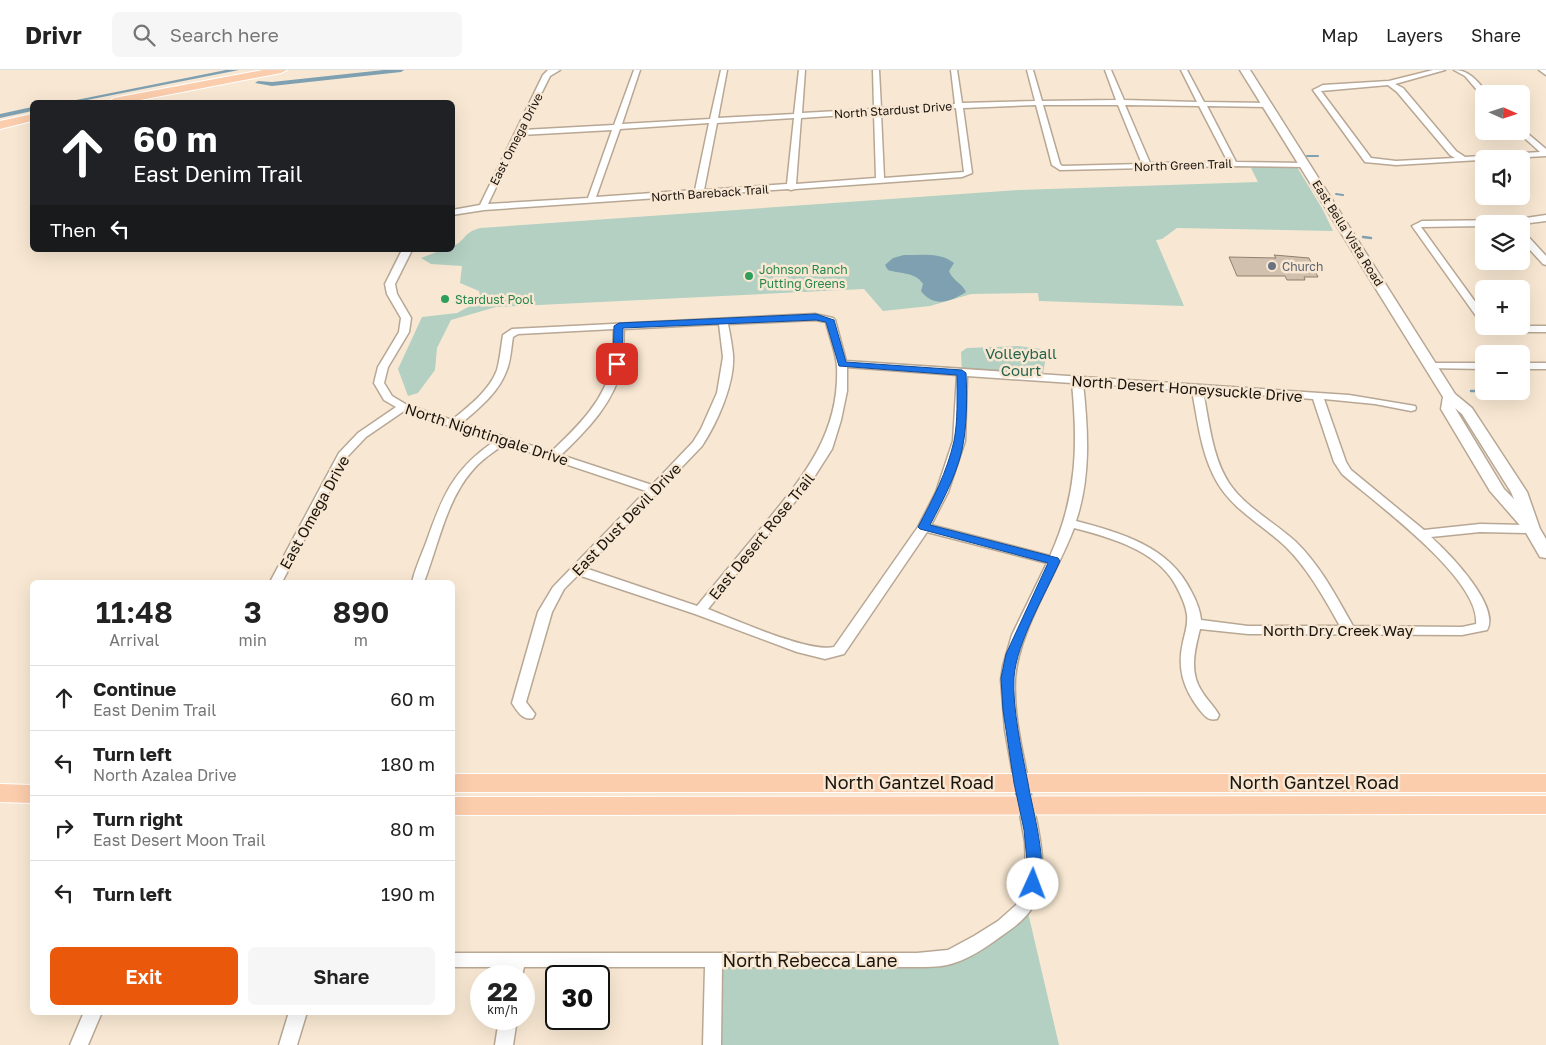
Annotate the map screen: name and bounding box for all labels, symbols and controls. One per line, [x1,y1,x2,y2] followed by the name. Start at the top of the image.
[112,12,462,57] search box
[25,20,82,49] text: Drivr
[130,21,158,49] icon: search
[170,23,279,46] text: Search here
[1321,24,1358,46] text: Map
[1386,24,1443,46] text: Layers
[1471,24,1521,46] text: Share
[1475,85,1530,140] north arrow
[1475,85,1530,400] map controls
[486,90,546,188] street label: East Omega Drive
[833,98,953,122] street label: North Stardust Drive
[133,118,217,160] text: 60 m
[50,120,115,185] icon: ahead
[1475,150,1530,205] button: sound
[1134,156,1233,174] street label: North Green Trail
[133,160,303,187] text: East Denim Trail
[1309,177,1387,289] street label: East Bella Vista Road
[651,181,770,205] street label: North Bareback Trail
[106,215,134,243] icon: left
[1475,215,1530,270] button: layers
[50,218,96,241] text: Then
[1282,259,1323,274] place label: Church
[1266,260,1278,272] marker: Church
[759,262,848,291] place label: Johnson Ranch Putting Greens
[743,270,755,282] marker: Johnson Ranch Putting Greens
[1475,280,1530,335] button: +
[455,292,534,307] place label: Stardust Pool
[439,293,451,305] marker: Stardust Pool
[596,343,638,385] pin
[985,344,1057,379] park label: Volleyball Court
[1475,345,1530,400] button: −
[603,350,631,378] icon: arrive
[1071,371,1303,405] street label: North Desert Honeysuckle Drive
[403,399,571,469] street label: North Nightingale Drive
[275,452,353,572] street label: East Omega Drive
[568,459,685,579] street label: East Dust Devil Drive
[705,469,818,603] street label: East Desert Rose Trail
[96,594,173,630] text: 11:48
[244,594,262,630] text: 3
[333,594,389,630] text: 890
[1263,621,1414,639] street label: North Dry Creek Way
[109,630,159,650] text: Arrival
[239,630,267,650] text: min
[354,630,368,650] text: m
[93,677,176,700] text: Continue
[50,684,78,712] icon: ahead
[390,687,435,710] text: 60 m
[93,700,216,720] text: East Denim Trail
[93,742,172,765] text: Turn left
[50,749,78,777] icon: left
[381,752,435,775] text: 180 m
[93,765,237,785] text: North Azalea Drive
[824,771,994,793] street label: North Gantzel Road
[1229,771,1399,793] street label: North Gantzel Road
[93,807,183,830] text: Turn right
[50,814,78,842] icon: right
[390,817,435,840] text: 80 m
[93,830,266,850] text: East Desert Moon Trail
[1006,857,1058,909] position arrow
[50,879,78,907] icon: left
[93,882,172,905] text: Turn left
[381,882,435,905] text: 190 m
[50,947,238,1005] button: Exit
[248,947,435,1005] button: Share
[722,949,898,971] street label: North Rebecca Lane
[545,965,610,1030] speed limit sign: 30
[487,976,518,1007] text: 22
[487,1002,518,1017] text: km/h

